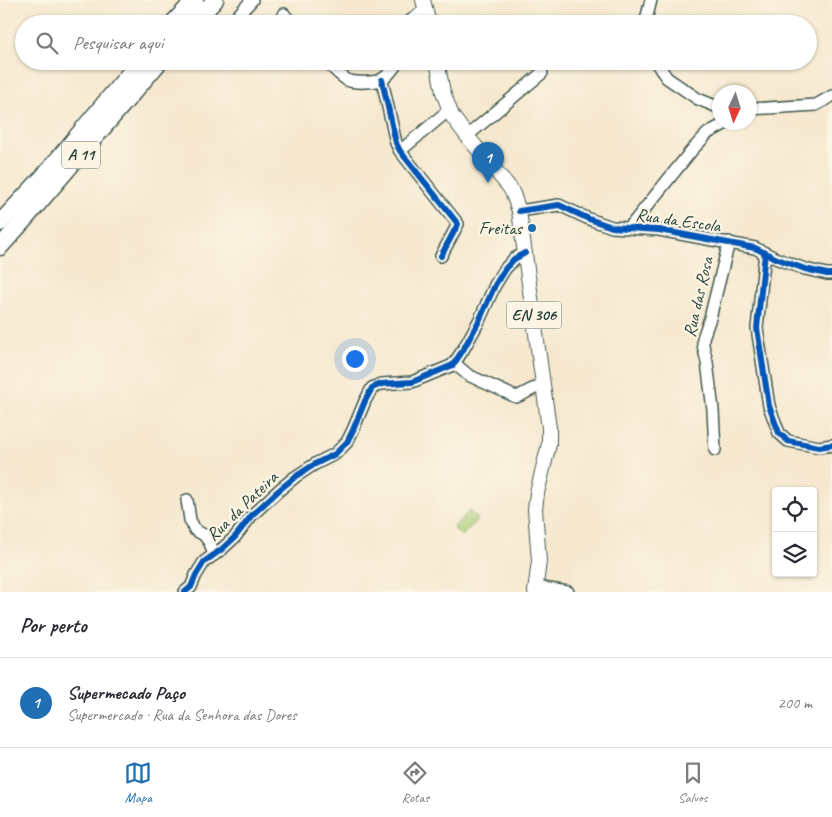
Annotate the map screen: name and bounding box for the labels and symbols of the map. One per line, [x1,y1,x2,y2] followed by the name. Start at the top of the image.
[712,85,757,130] north arrow
[62,142,100,168] road number: A 11
[472,142,504,183] pin: 1
[634,203,723,237] street label: Rua da Escola
[479,217,524,239] place label: Freitas
[526,222,538,234] marker: Freitas
[678,253,718,339] street label: Rua das Rosa
[506,302,562,328] road number: EN 306
[342,346,368,372] your location
[202,466,283,546] street label: Rua da Pateira

